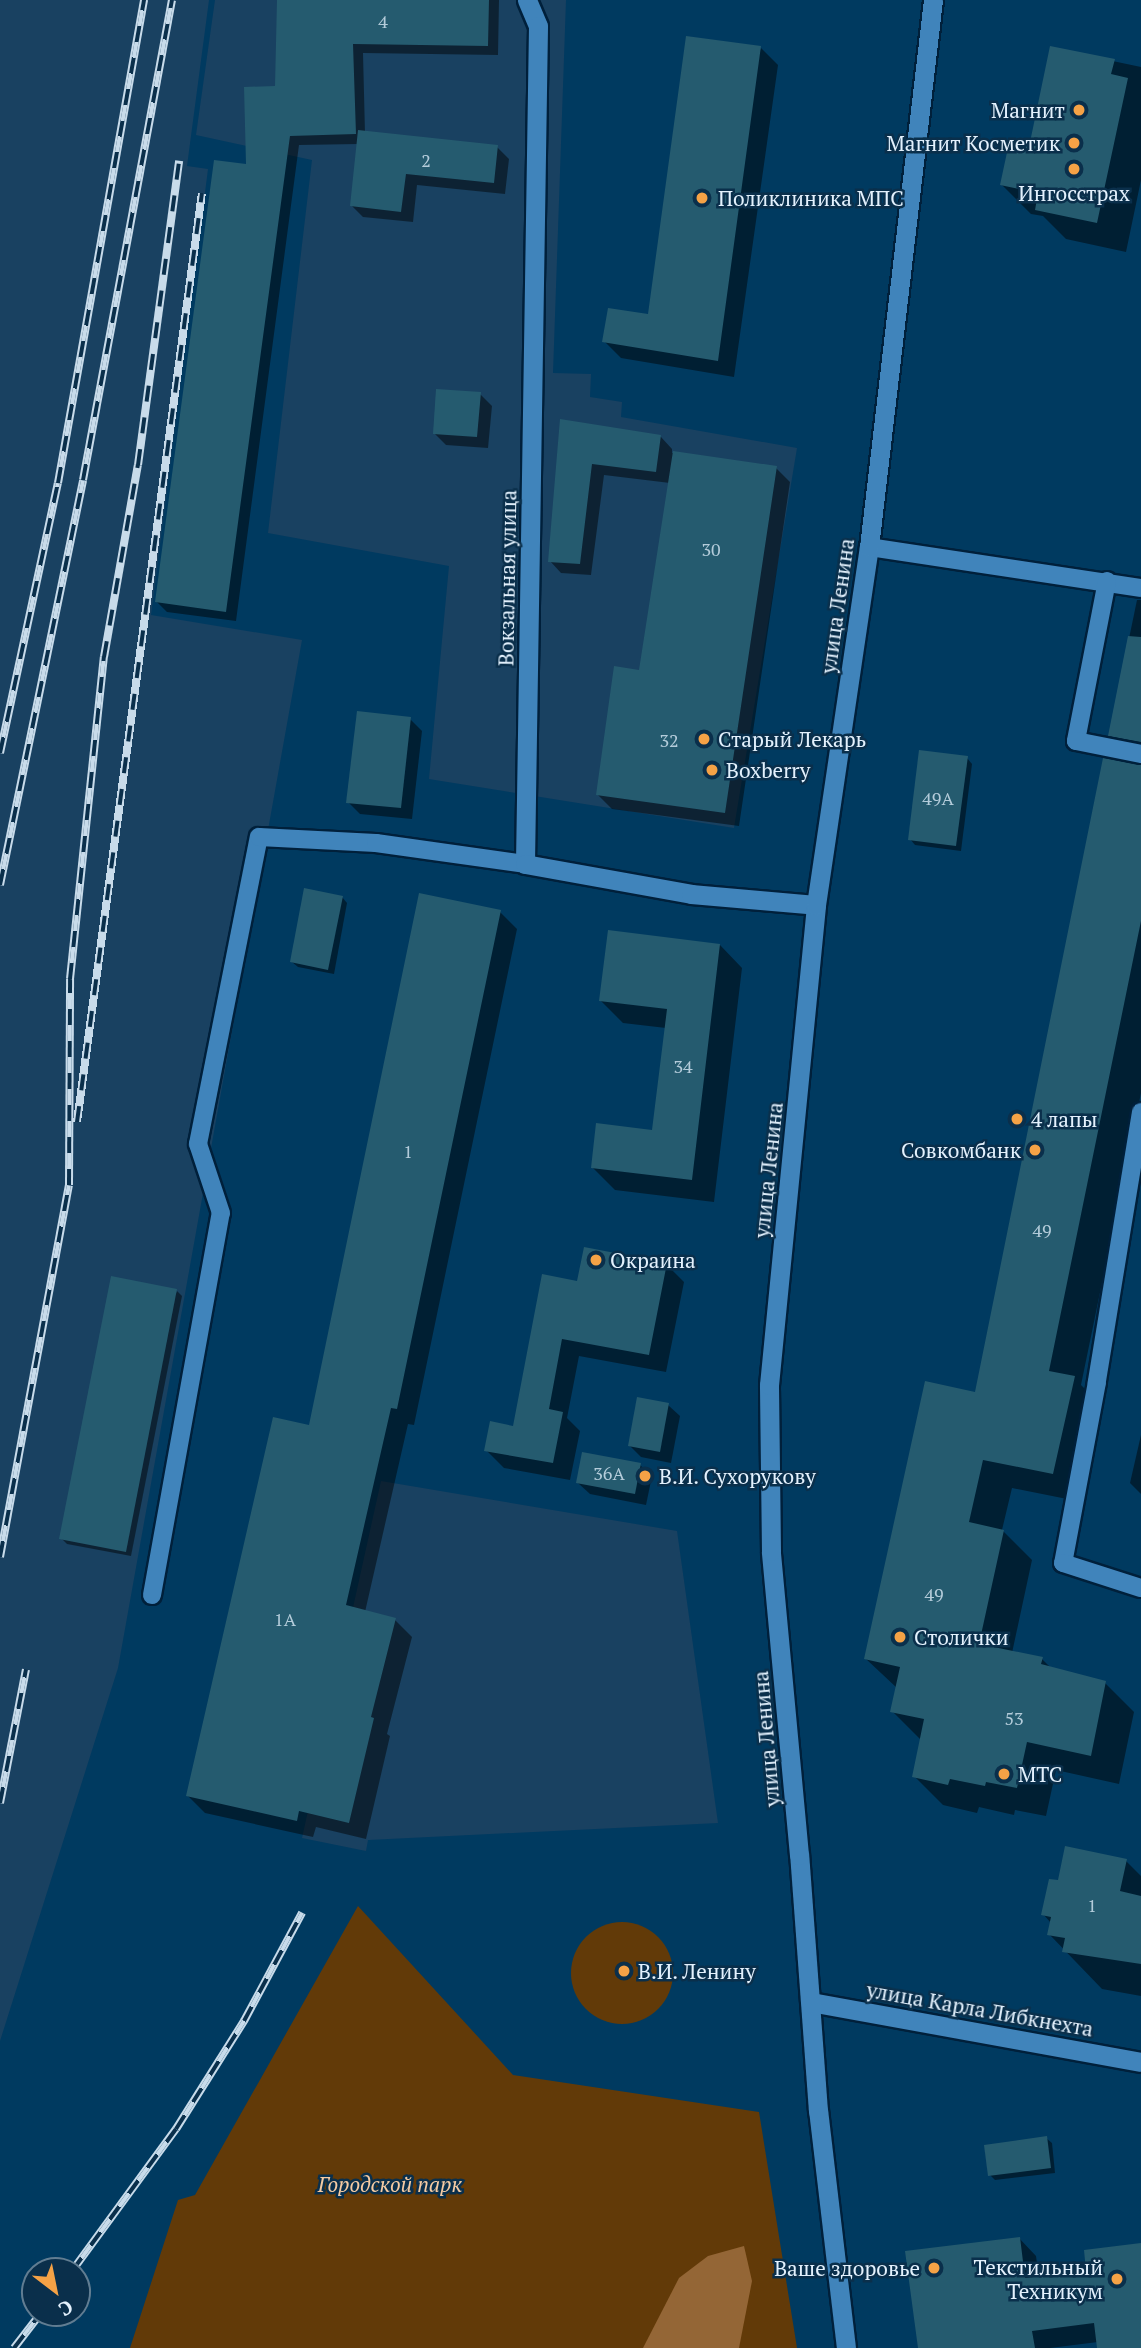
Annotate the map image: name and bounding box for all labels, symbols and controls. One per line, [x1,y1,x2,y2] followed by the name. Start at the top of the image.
[378,10,388,32] house number: 4
[991,97,1065,123] place label: Магнит
[1071,102,1087,118] marker: Магнит
[886,130,1060,156] place label: Магнит Косметик
[1066,135,1082,151] marker: Магнит Косметик
[421,149,431,171] house number: 2
[1066,161,1082,177] marker: Ингосстрах
[1018,180,1130,206] place label: Ингосстрах
[718,185,904,211] place label: Поликлиника МПС
[692,188,712,208] marker: Поликлиника МПС
[493,490,521,666] street label: Вокзальная улица
[815,537,859,675] street label: улица Ленина
[701,538,721,560] house number: 30
[718,726,866,752] place label: Старый Лекарь
[659,729,679,751] house number: 32
[696,731,712,747] marker: Старый Лекарь
[726,757,810,783] place label: Boxberry
[704,762,720,778] marker: Boxberry
[922,787,954,809] house number: 49А
[673,1055,693,1077] house number: 34
[748,1101,788,1239] street label: улица Ленина
[1031,1106,1098,1132] place label: 4 лапы
[1009,1111,1025,1127] marker: 4 лапы
[901,1137,1021,1163] place label: Совкомбанк
[403,1140,413,1162] house number: 1
[1027,1142,1043,1158] marker: Совкомбанк
[1032,1219,1052,1241] house number: 49
[610,1247,696,1273] place label: Окраина
[588,1252,604,1268] marker: Окраина
[593,1462,625,1484] house number: 36А
[659,1463,817,1489] place label: В.И. Сухорукову
[637,1468,653,1484] marker: В.И. Сухорукову
[924,1583,944,1605] house number: 49
[274,1608,296,1630] house number: 1А
[914,1624,1009,1650] place label: Столички
[892,1629,908,1645] marker: Столички
[748,1670,784,1808] street label: улица Ленина
[1004,1707,1024,1729] house number: 53
[1018,1761,1062,1787] place label: МТС
[996,1766,1012,1782] marker: МТС
[1087,1894,1097,1916] house number: 1
[638,1958,757,1984] place label: В.И. Ленину
[616,1963,632,1979] marker: В.И. Ленину
[865,1977,1095,2041] street label: улица Карла Либкнехта
[318,2171,462,2197] park label: Городской парк
[974,2254,1103,2304] place label: Текстильный Техникум
[774,2255,920,2281] place label: Ваше здоровье
[21,2257,91,2327] north arrow
[926,2260,942,2276] marker: Ваше здоровье
[1109,2271,1125,2287] marker: Текстильный Техникум
[54,2295,78,2322] text: С

